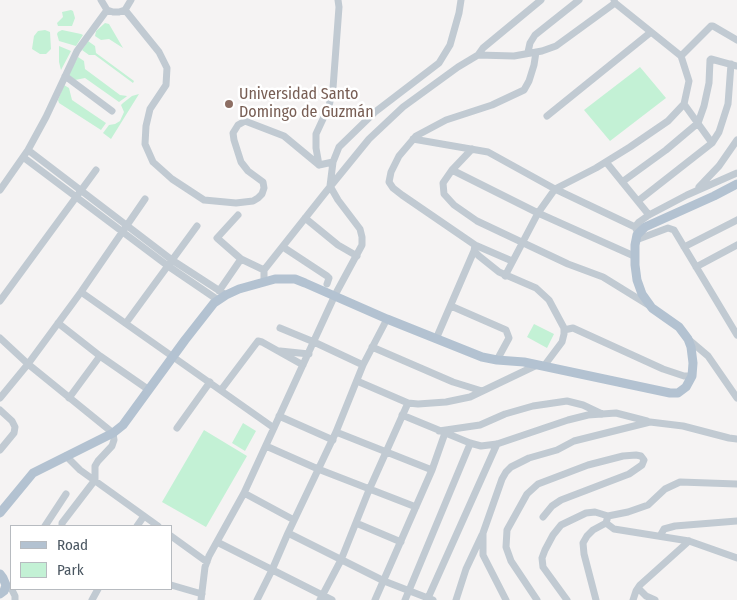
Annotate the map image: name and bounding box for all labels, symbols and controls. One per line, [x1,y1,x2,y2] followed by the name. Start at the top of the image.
[239,85,374,123] place label: Universidad Santo Domingo de Guzmán
[223,98,235,110] marker: Universidad Santo Domingo de Guzmán
[10,525,172,590] legend
[57,536,88,554] text: Road
[57,561,84,579] text: Park

